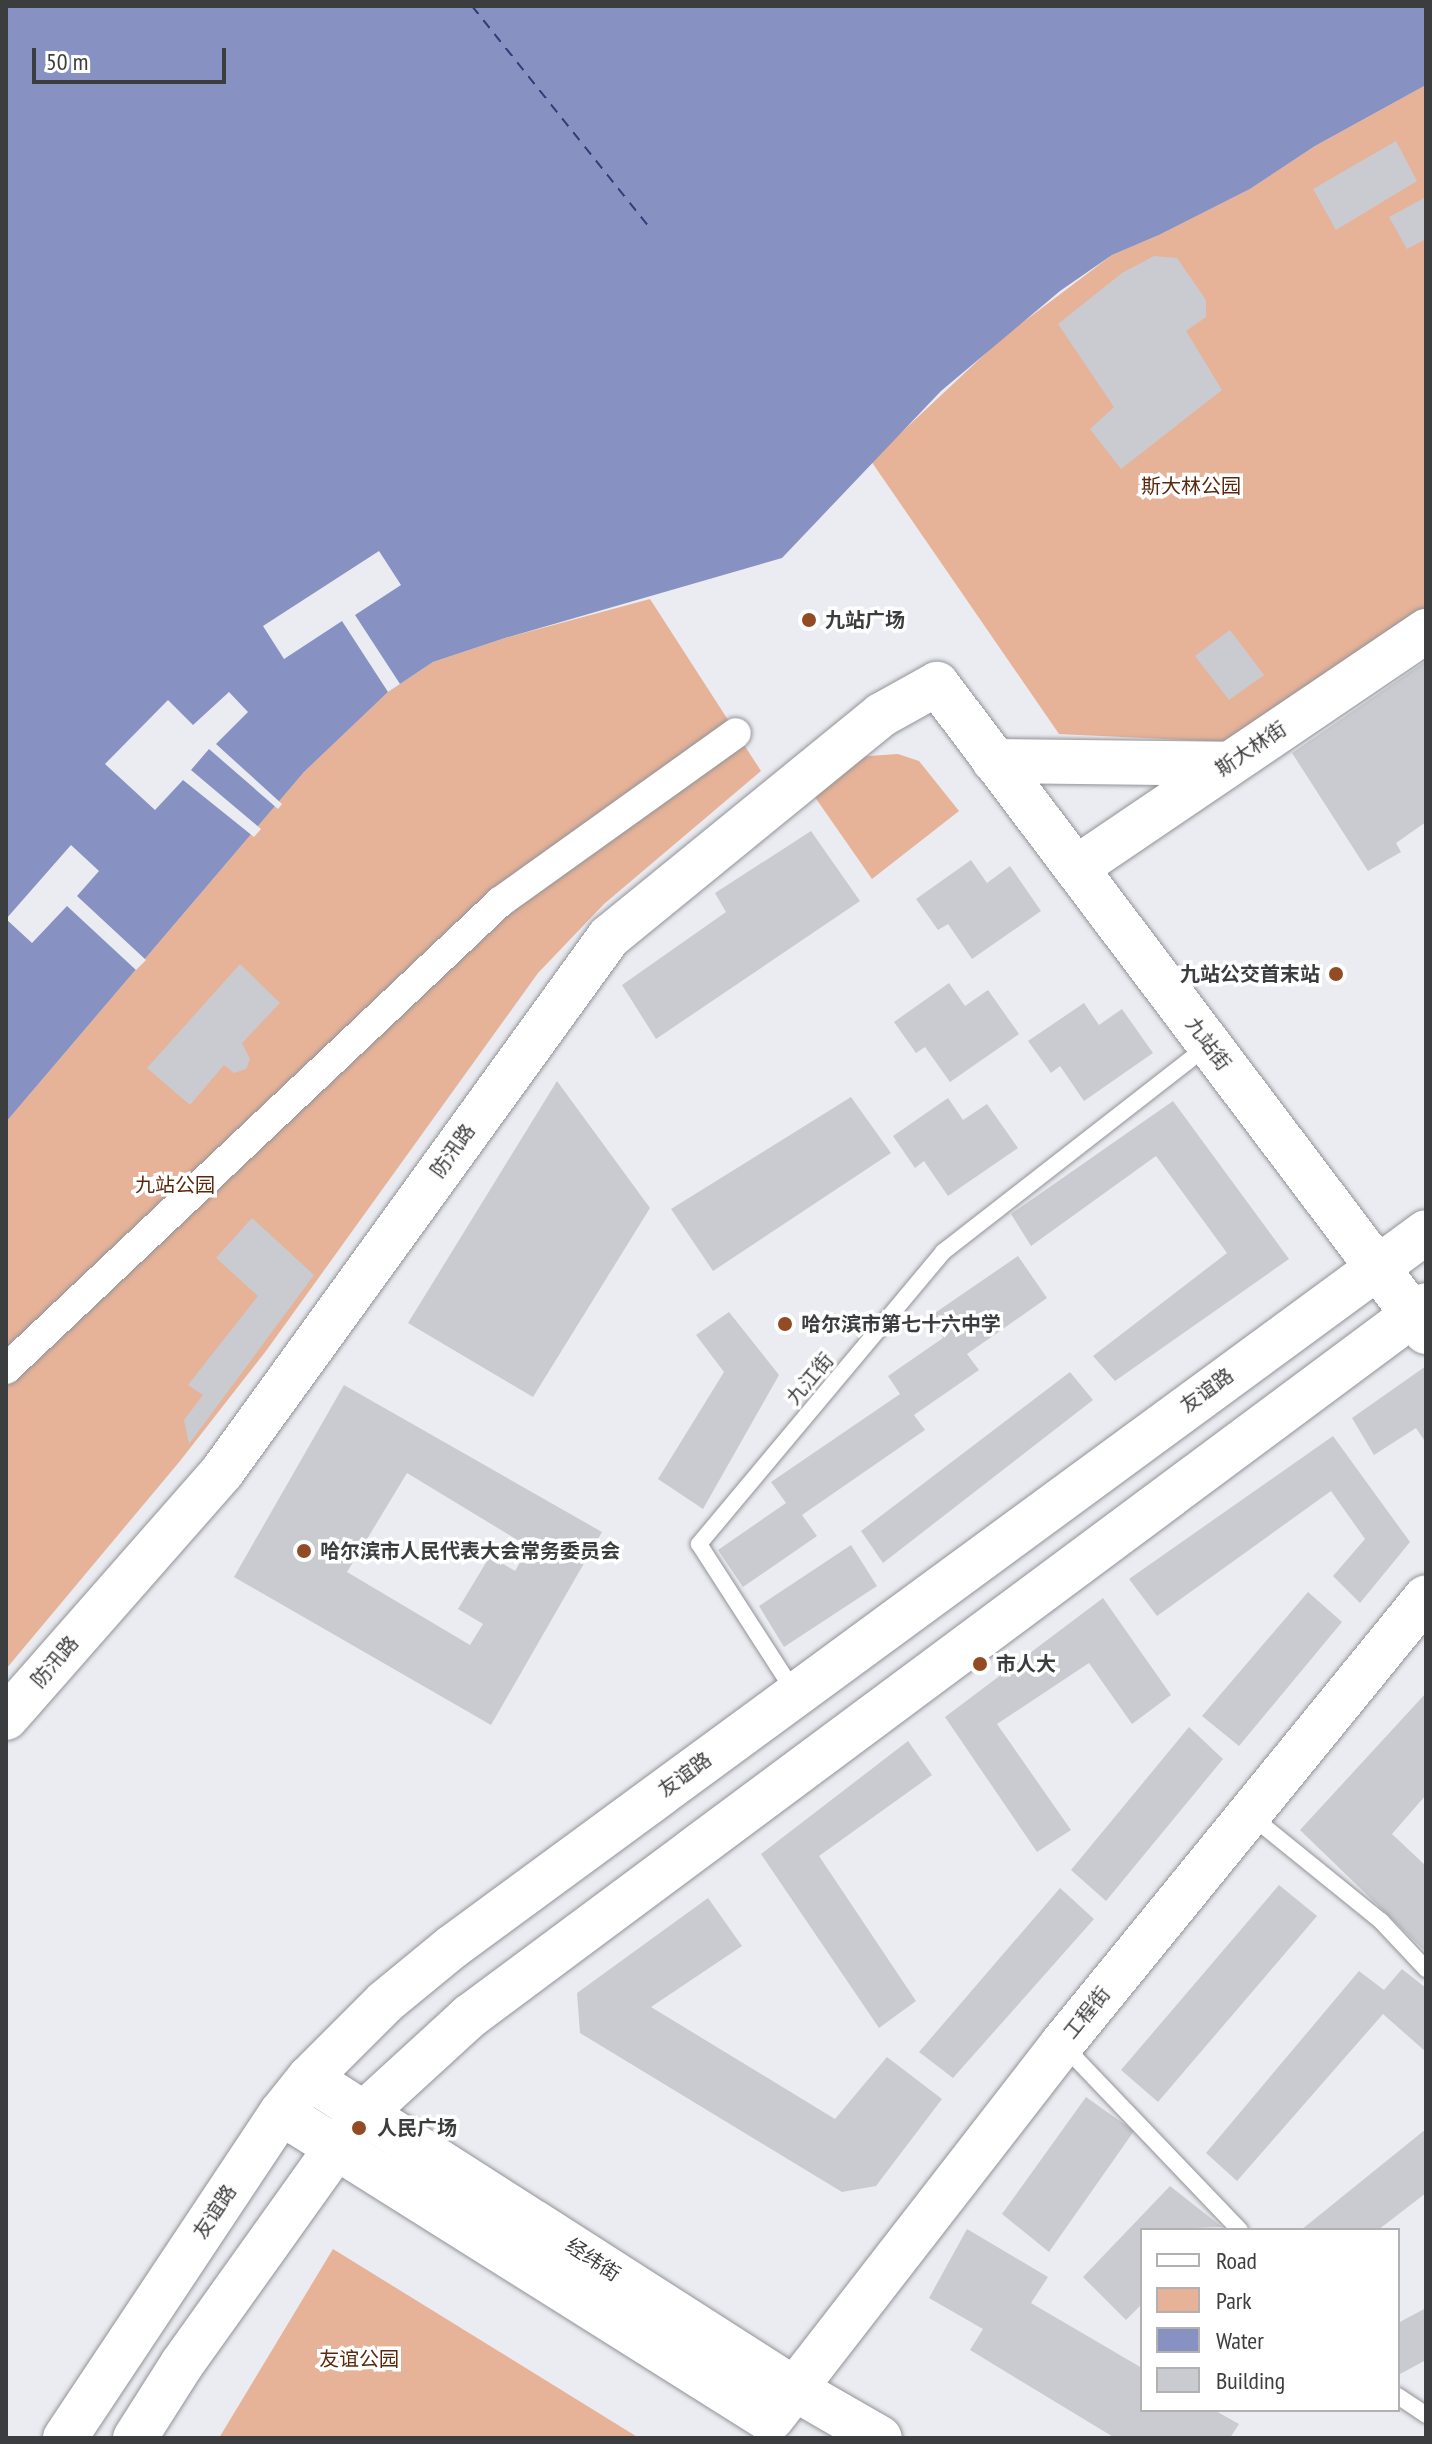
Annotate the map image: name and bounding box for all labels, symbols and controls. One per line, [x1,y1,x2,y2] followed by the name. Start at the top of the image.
[36,32,230,82] scale bar
[46,46,88,77] text: 50 m
[1141,474,1241,498] park label: 斯大林公园
[825,608,905,632] place label: 九站广场
[800,611,818,629] marker: 九站广场
[1211,717,1291,781] street label: 斯大林街
[1180,962,1320,986] place label: 九站公交首末站
[1327,965,1345,983] marker: 九站公交首末站
[1180,1013,1236,1075] street label: 九站街
[426,1120,480,1182] street label: 防汛路
[135,1173,215,1197] park label: 九站公园
[801,1312,1001,1336] place label: 哈尔滨市第七十六中学
[776,1315,794,1333] marker: 哈尔滨市第七十六中学
[782,1348,838,1410] street label: 九江街
[1176,1364,1238,1418] street label: 友谊路
[320,1539,620,1563] place label: 哈尔滨市人民代表大会常务委员会
[295,1542,313,1560] marker: 哈尔滨市人民代表大会常务委员会
[26,1631,84,1693] street label: 防汛路
[996,1652,1056,1676] place label: 市人大
[971,1655,989,1673] marker: 市人大
[654,1748,716,1802] street label: 友谊路
[1059,1982,1115,2044] street label: 工程街
[377,2116,457,2140] place label: 人民广场
[348,2117,370,2139] marker: 人民广场
[188,2180,242,2244] street label: 友谊路
[1140,2228,1400,2412] legend
[561,2234,625,2286] street label: 经纬街
[1216,2245,1257,2276] text: Road
[1216,2285,1252,2316] text: Park
[1216,2325,1264,2356] text: Water
[319,2347,399,2371] park label: 友谊公园
[1216,2365,1285,2396] text: Building

